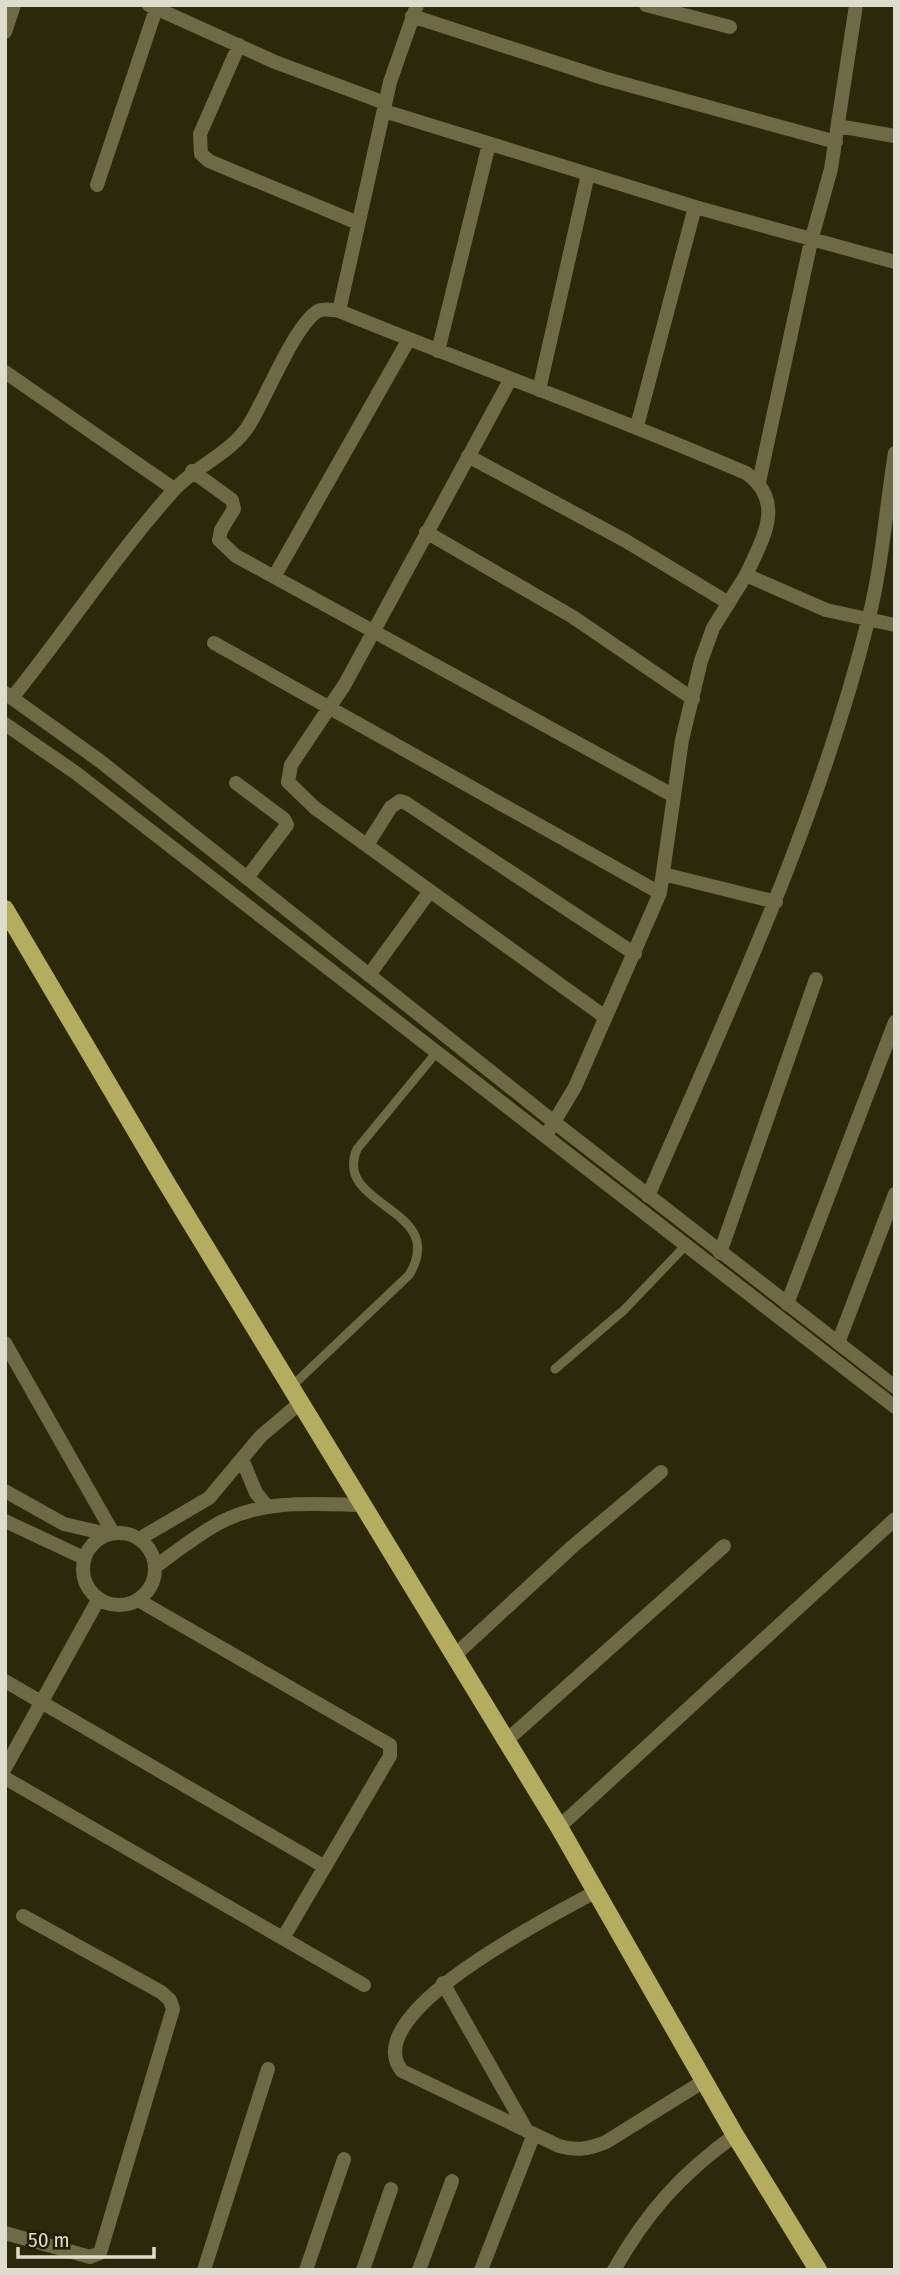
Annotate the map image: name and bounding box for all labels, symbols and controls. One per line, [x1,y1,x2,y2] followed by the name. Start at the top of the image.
[18,2216,154,2260] scale bar
[28,2227,70,2253] text: 50 m

